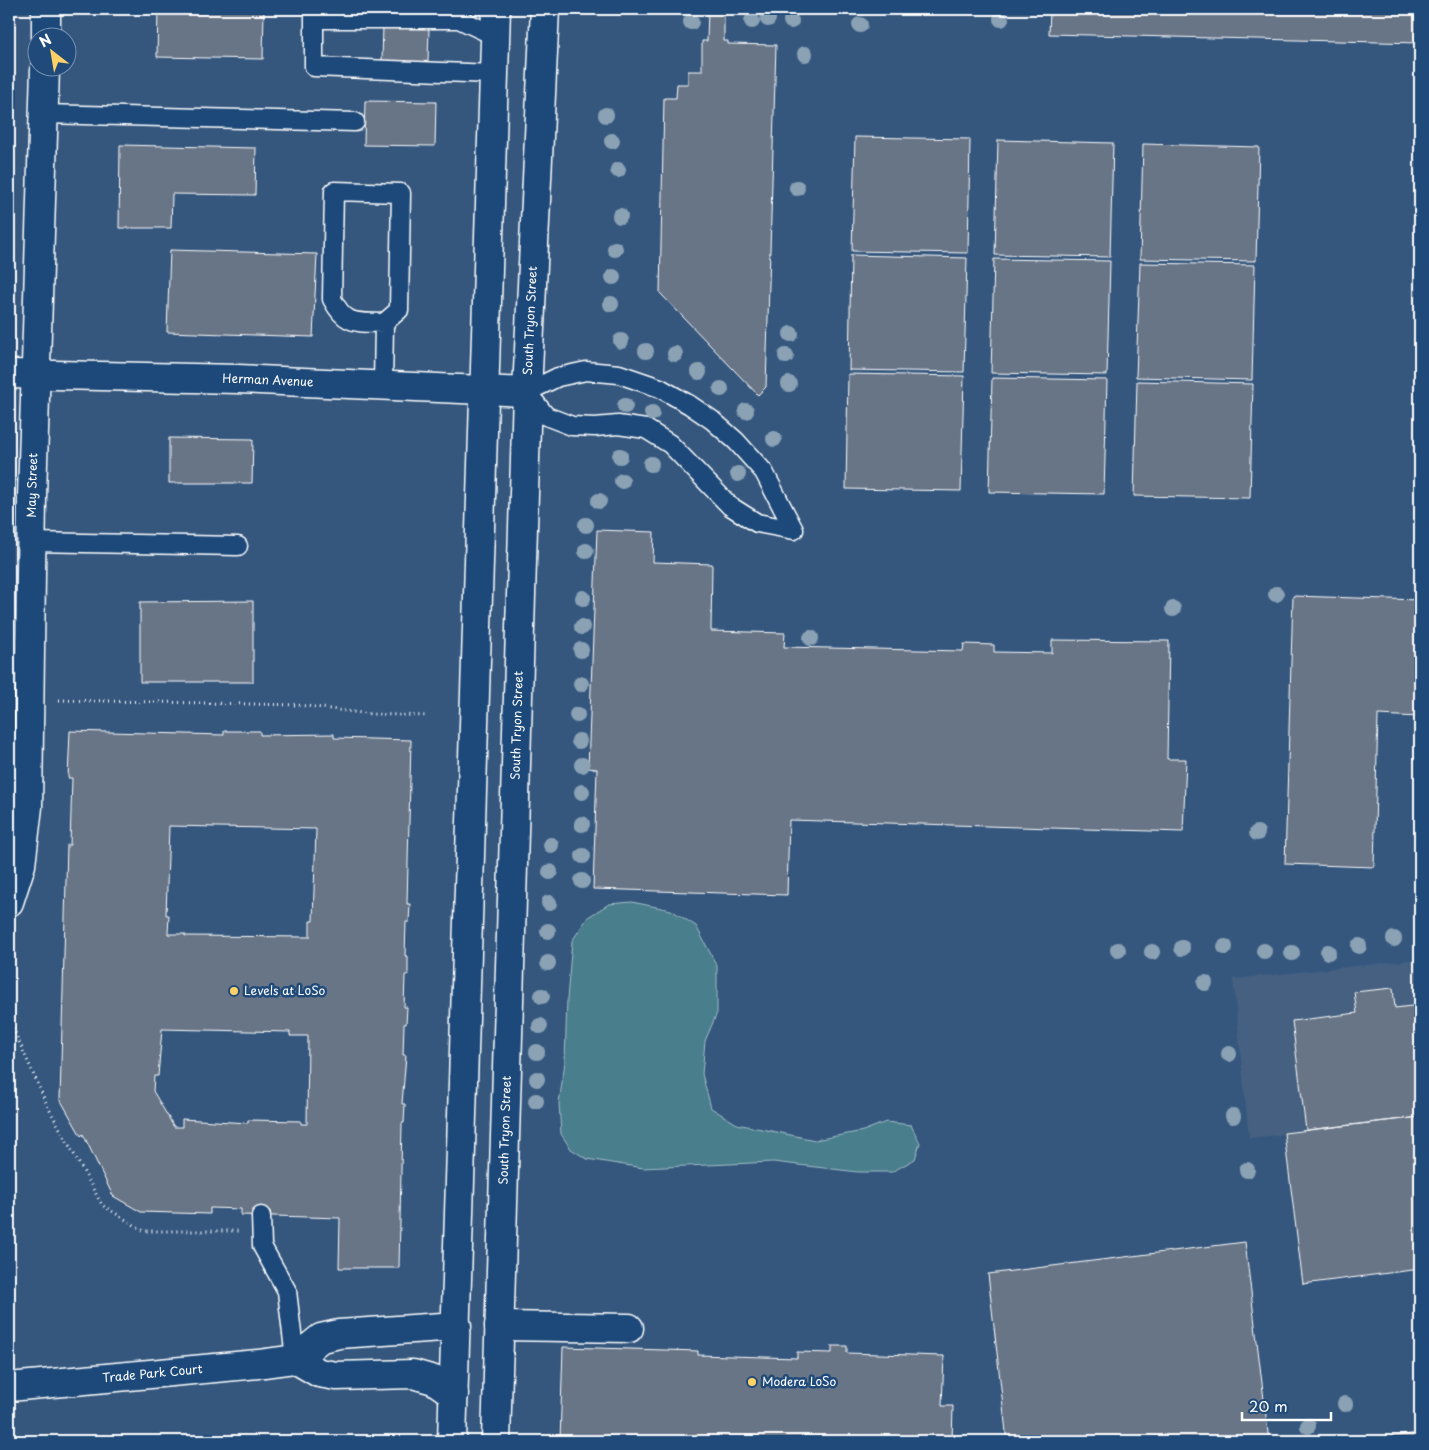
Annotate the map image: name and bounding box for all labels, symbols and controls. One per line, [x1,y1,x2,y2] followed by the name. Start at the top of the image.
[28,28,78,78] north arrow
[35,29,55,52] text: N
[518,266,541,375] street label: South Tryon Street
[222,369,314,390] street label: Herman Avenue
[22,453,41,518] street label: May Street
[506,670,527,780] street label: South Tryon Street
[244,981,326,999] place label: Levels at LoSo
[228,985,240,997] marker: Levels at LoSo
[494,1075,515,1185] street label: South Tryon Street
[101,1359,203,1386] street label: Trade Park Court
[762,1372,836,1390] place label: Modera LoSo
[746,1376,758,1388] marker: Modera LoSo
[1242,1390,1330,1422] scale bar
[1249,1394,1288,1417] text: 20 m

